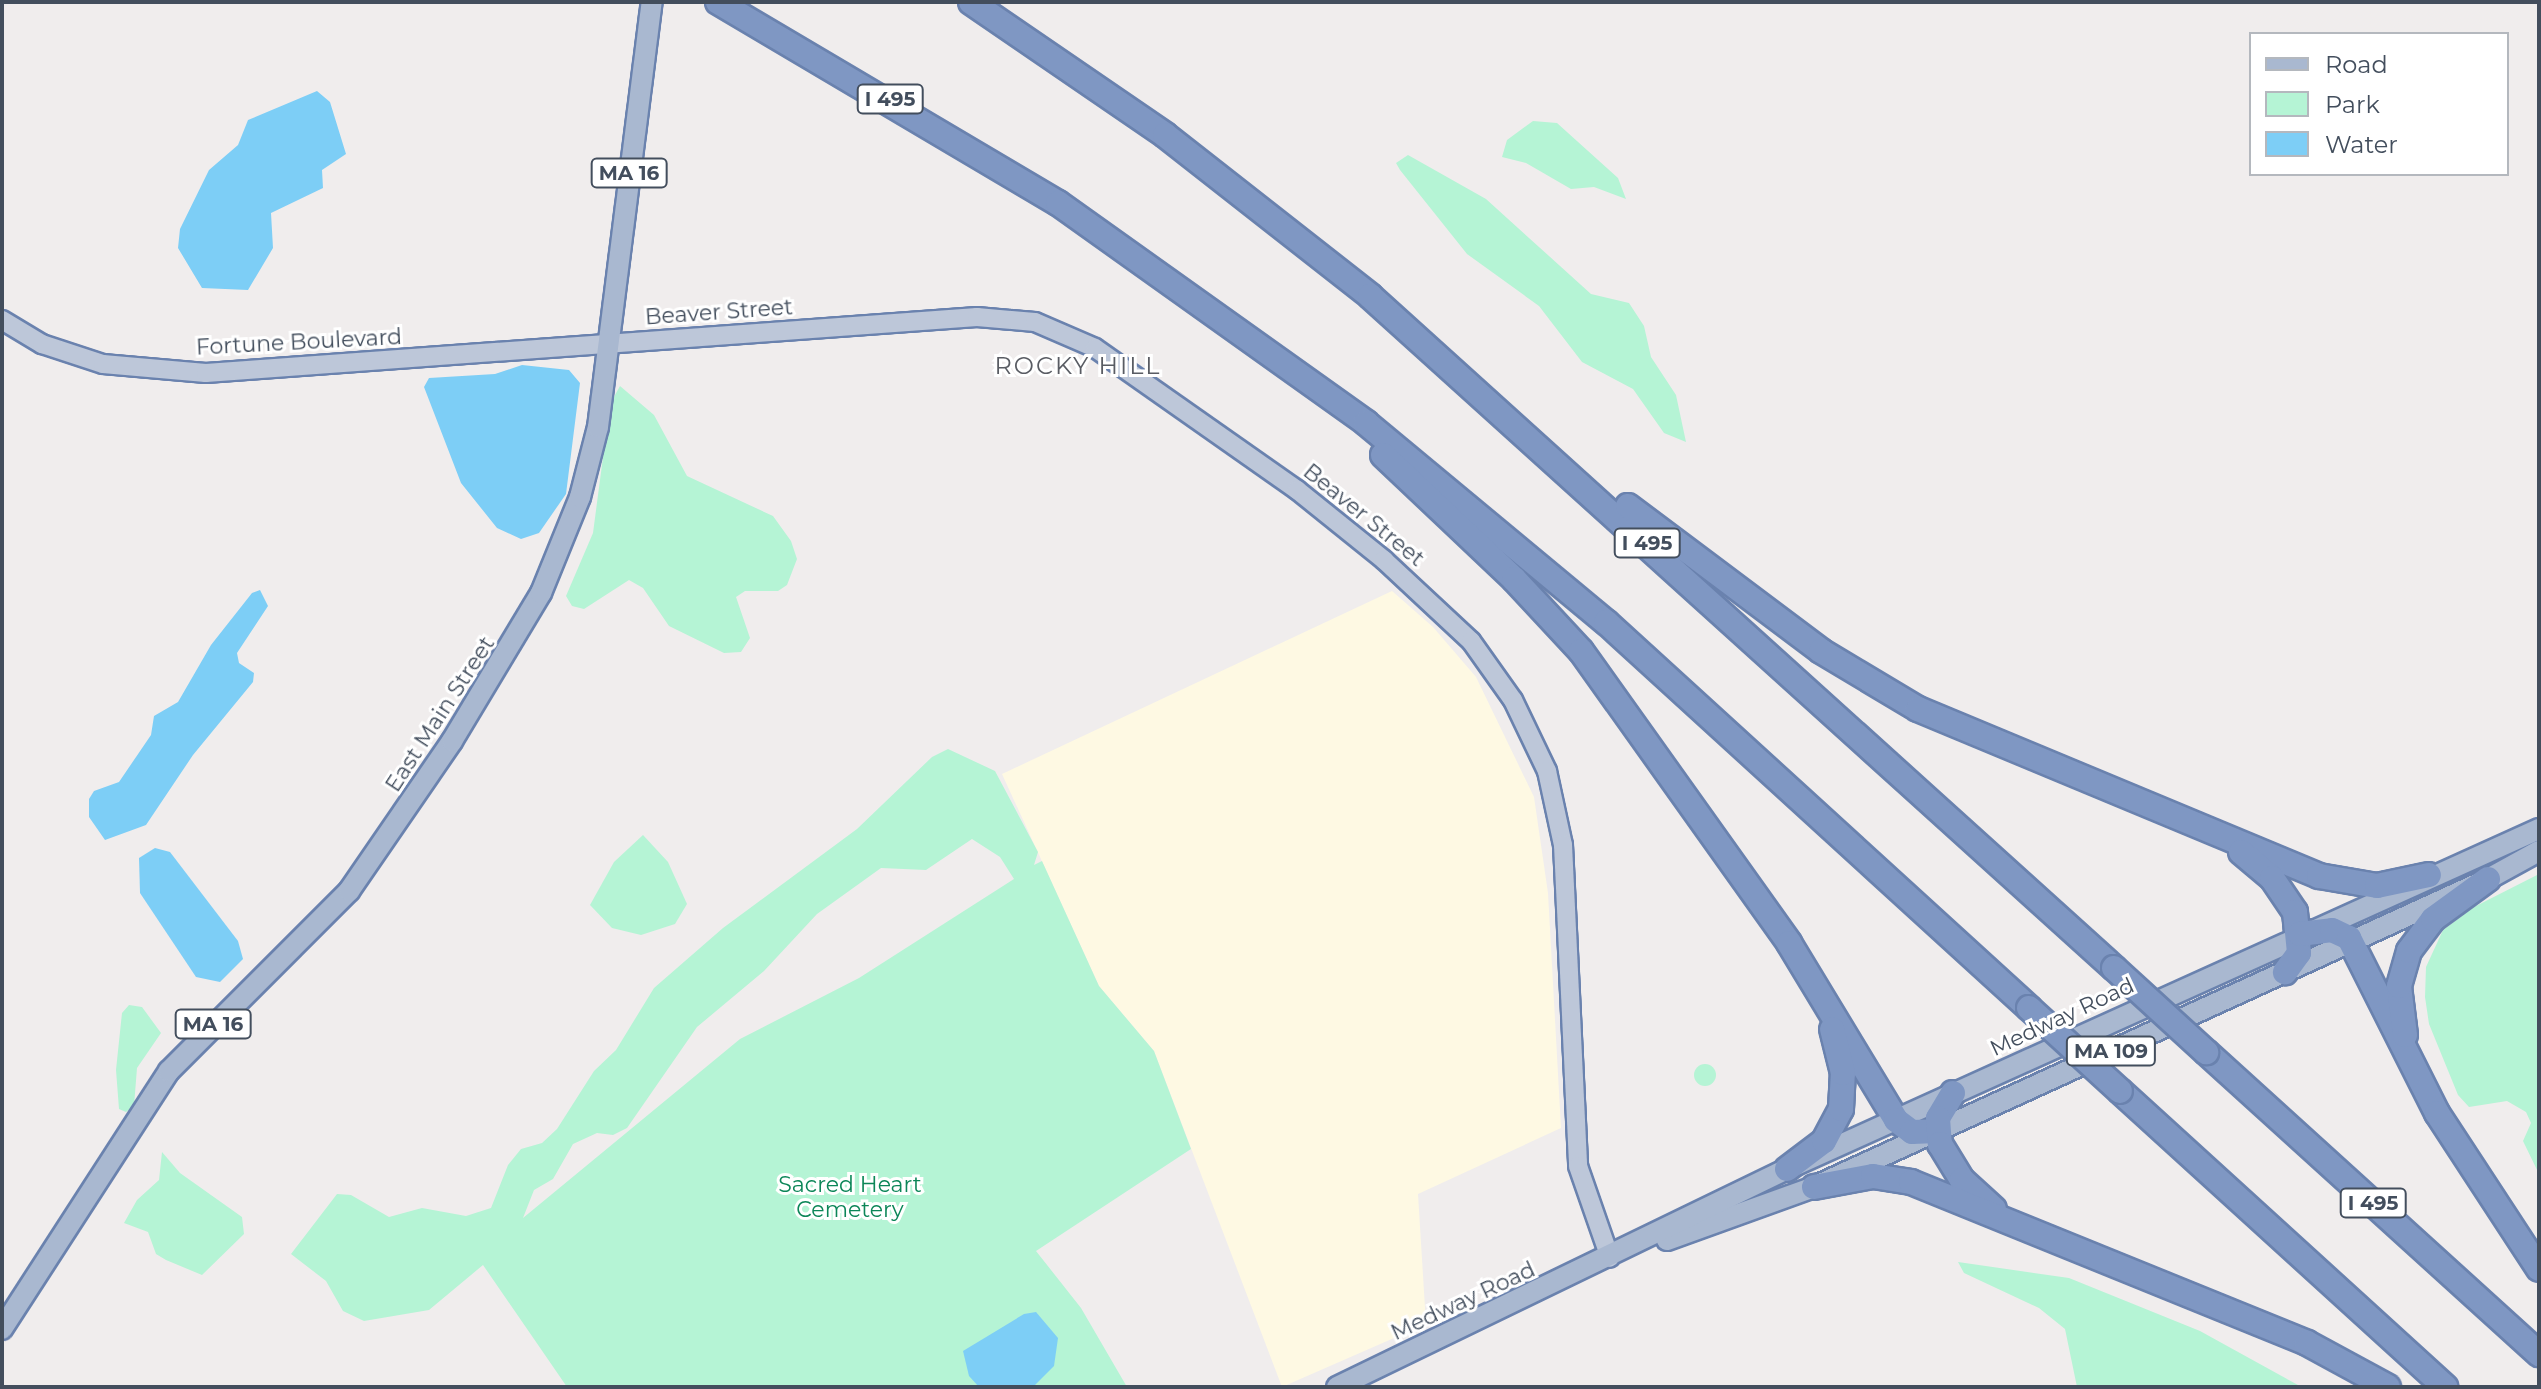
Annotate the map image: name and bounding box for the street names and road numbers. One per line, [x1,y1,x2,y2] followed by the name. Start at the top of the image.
[856,83,924,115] road number: I 495
[589,157,669,189] road number: MA 16
[644,294,794,330] street label: Beaver Street
[195,323,403,361] street label: Fortune Boulevard
[1298,458,1430,572] street label: Beaver Street
[1613,527,1681,559] road number: I 495
[380,631,500,797] street label: East Main Street
[1986,972,2138,1062] street label: Medway Road
[173,1008,253,1040] road number: MA 16
[2065,1035,2157,1067] road number: MA 109
[2339,1187,2407,1219] road number: I 495
[1387,1256,1539,1346] street label: Medway Road

